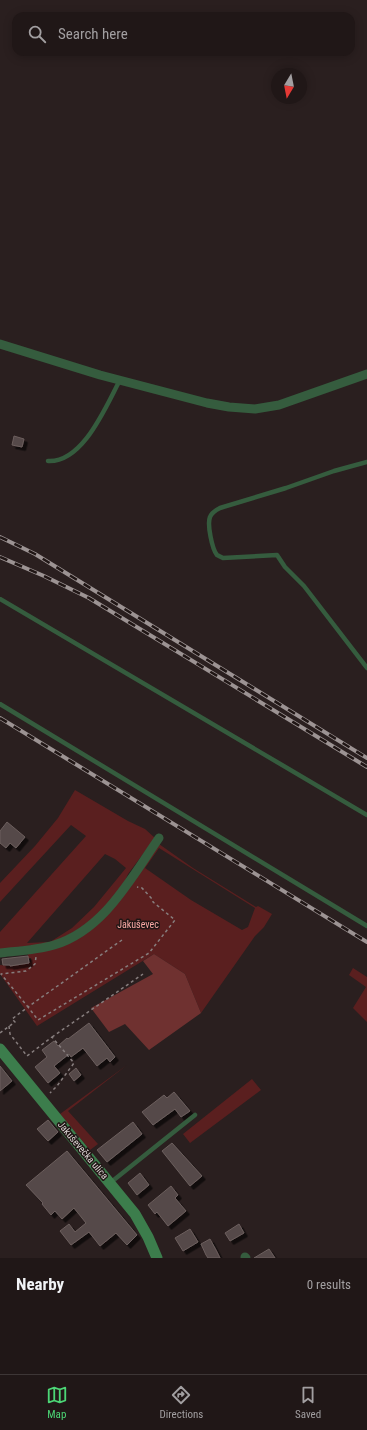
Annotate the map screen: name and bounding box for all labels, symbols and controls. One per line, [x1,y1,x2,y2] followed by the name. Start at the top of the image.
[12,12,355,56] search box
[26,23,48,45] icon: search
[58,25,128,43] text: Search here
[271,68,307,104] north arrow
[117,919,159,930] park label: Jakuševec
[56,1119,111,1181] street label: Jakuševečka ulica
[16,1274,64,1294] text: Nearby
[307,1277,351,1292] text: 0 results
[46,1384,68,1421] tab: Map
[159,1384,203,1421] tab: Directions
[295,1384,321,1421] tab: Saved

